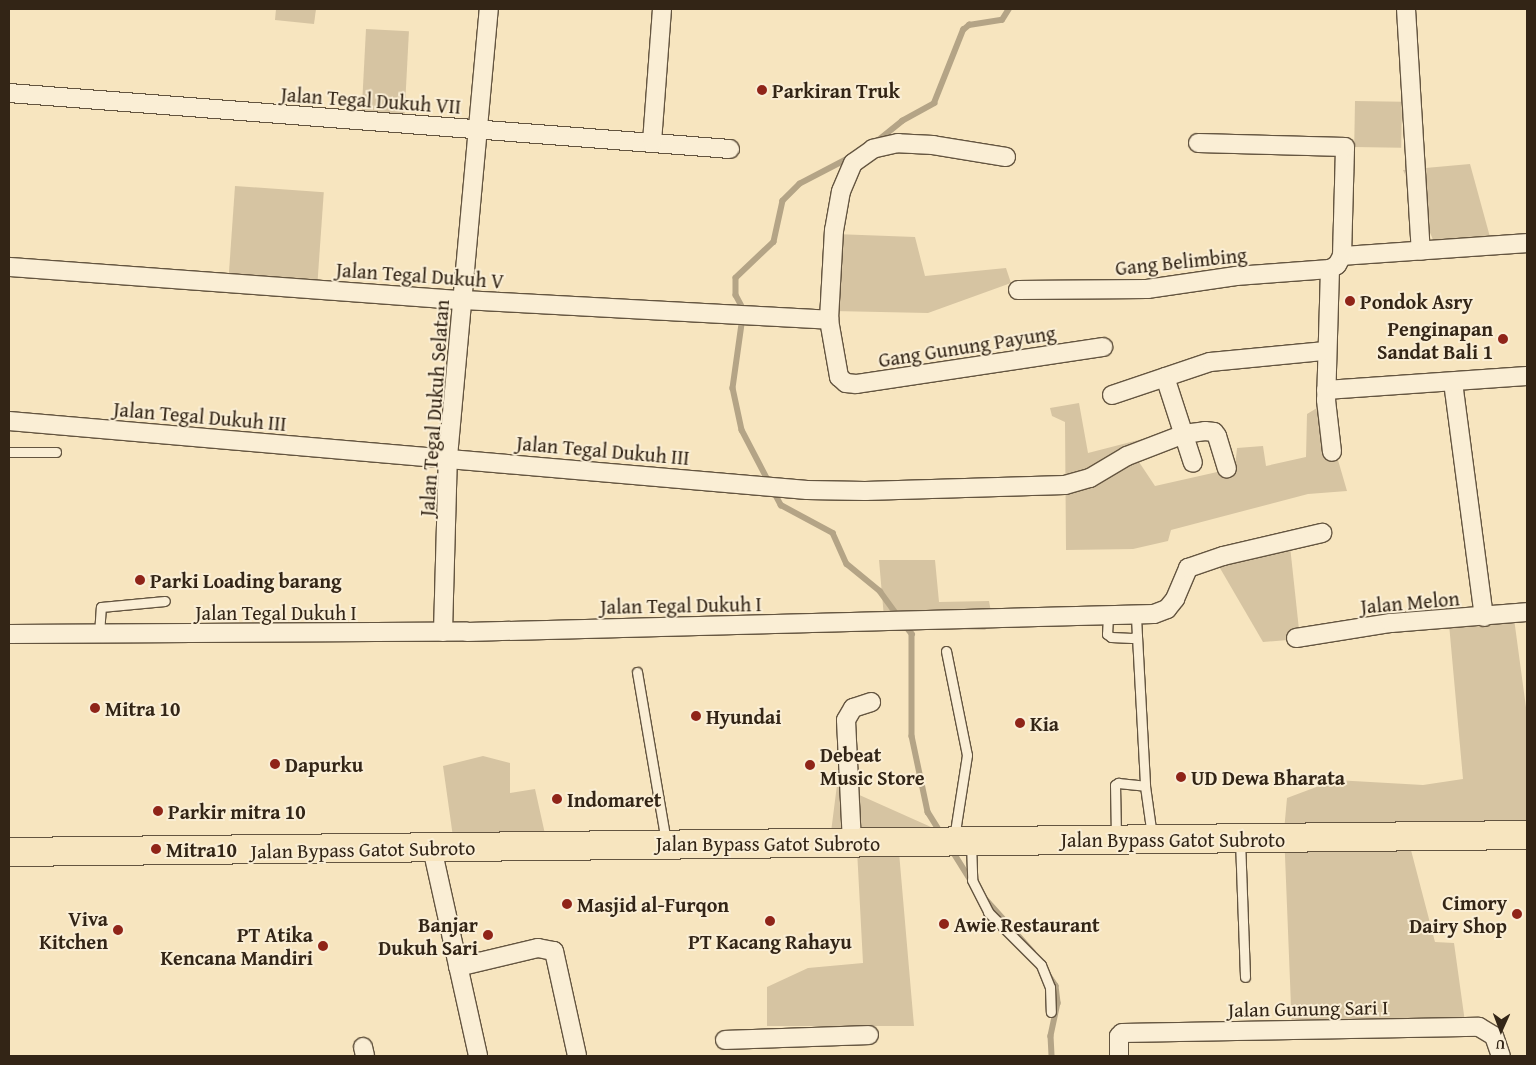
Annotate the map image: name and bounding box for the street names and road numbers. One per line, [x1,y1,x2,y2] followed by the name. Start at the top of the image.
[280,82,462,118] street label: Jalan Tegal Dukuh VII
[1114,242,1248,280] street label: Gang Belimbing
[335,257,505,293] street label: Jalan Tegal Dukuh V
[414,299,454,517] street label: Jalan Tegal Dukuh Selatan
[877,320,1057,372] street label: Gang Gunung Payung
[112,396,288,436] street label: Jalan Tegal Dukuh III
[515,430,691,470] street label: Jalan Tegal Dukuh III
[1359,586,1461,618] street label: Jalan Melon
[600,592,762,618] street label: Jalan Tegal Dukuh I
[195,600,357,624] street label: Jalan Tegal Dukuh I
[1061,827,1285,851] street label: Jalan Bypass Gatot Subroto
[656,831,880,855] street label: Jalan Bypass Gatot Subroto
[251,835,475,863] street label: Jalan Bypass Gatot Subroto
[1228,995,1388,1021] street label: Jalan Gunung Sari I

